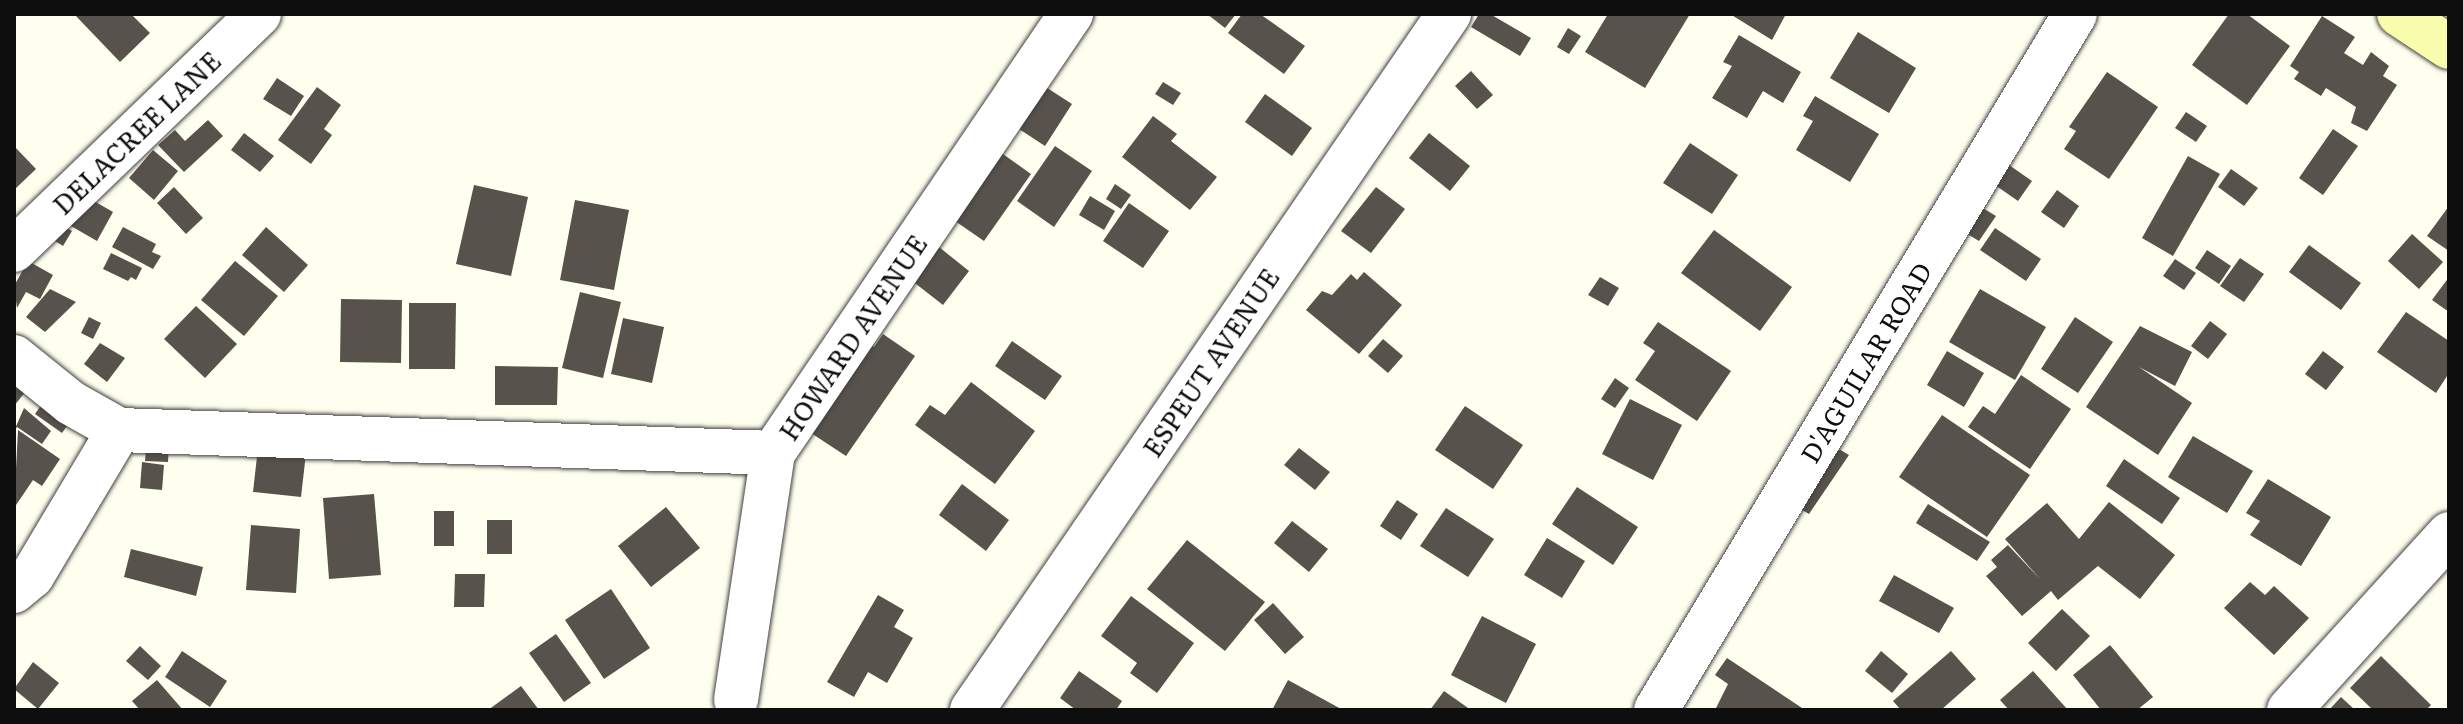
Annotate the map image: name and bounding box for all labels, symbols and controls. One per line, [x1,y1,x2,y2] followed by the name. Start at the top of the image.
[46,44,226,220] street label: DELACREE LANE
[772,228,932,446] street label: HOWARD AVENUE
[1793,256,1937,468] street label: D'AGUILAR ROAD
[1135,262,1285,462] street label: ESPEUT AVENUE

